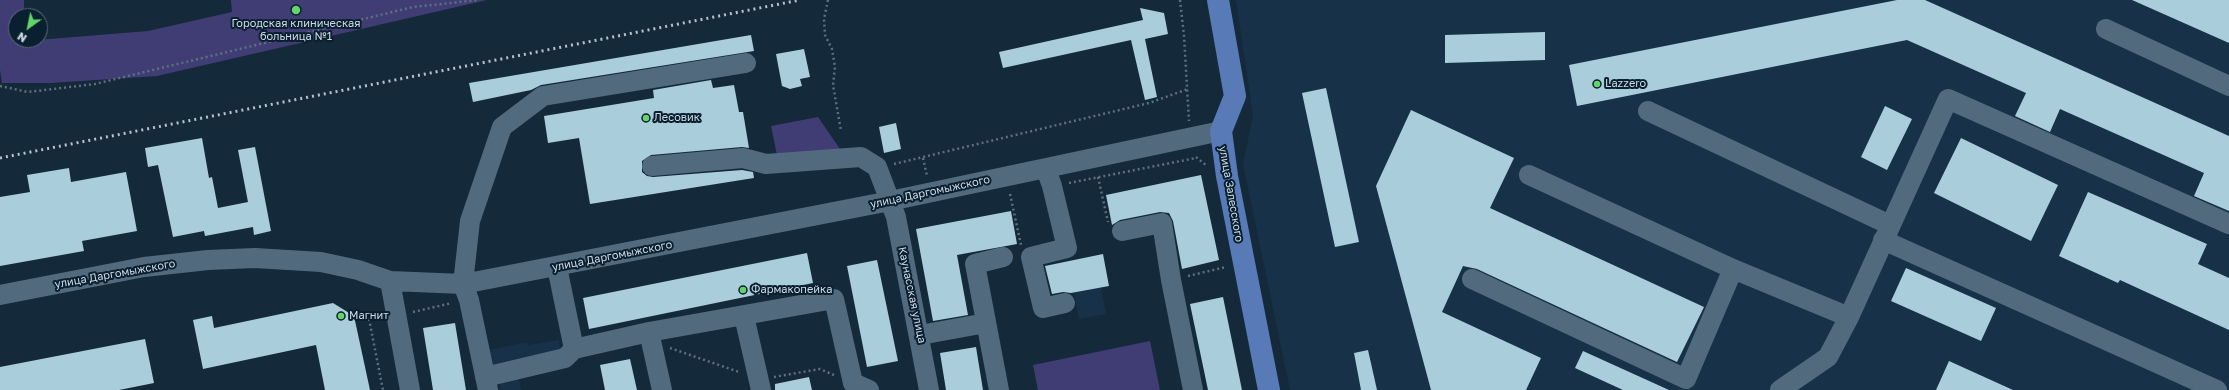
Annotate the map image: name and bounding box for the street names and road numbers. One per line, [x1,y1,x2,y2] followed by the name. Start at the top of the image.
[1216,145,1246,243] street label: улица Залесского
[869,173,991,211] street label: улица Даргомыжского
[551,238,673,274] street label: улица Даргомыжского
[895,246,929,344] street label: Каунасская улица
[54,257,176,291] street label: улица Даргомыжского

